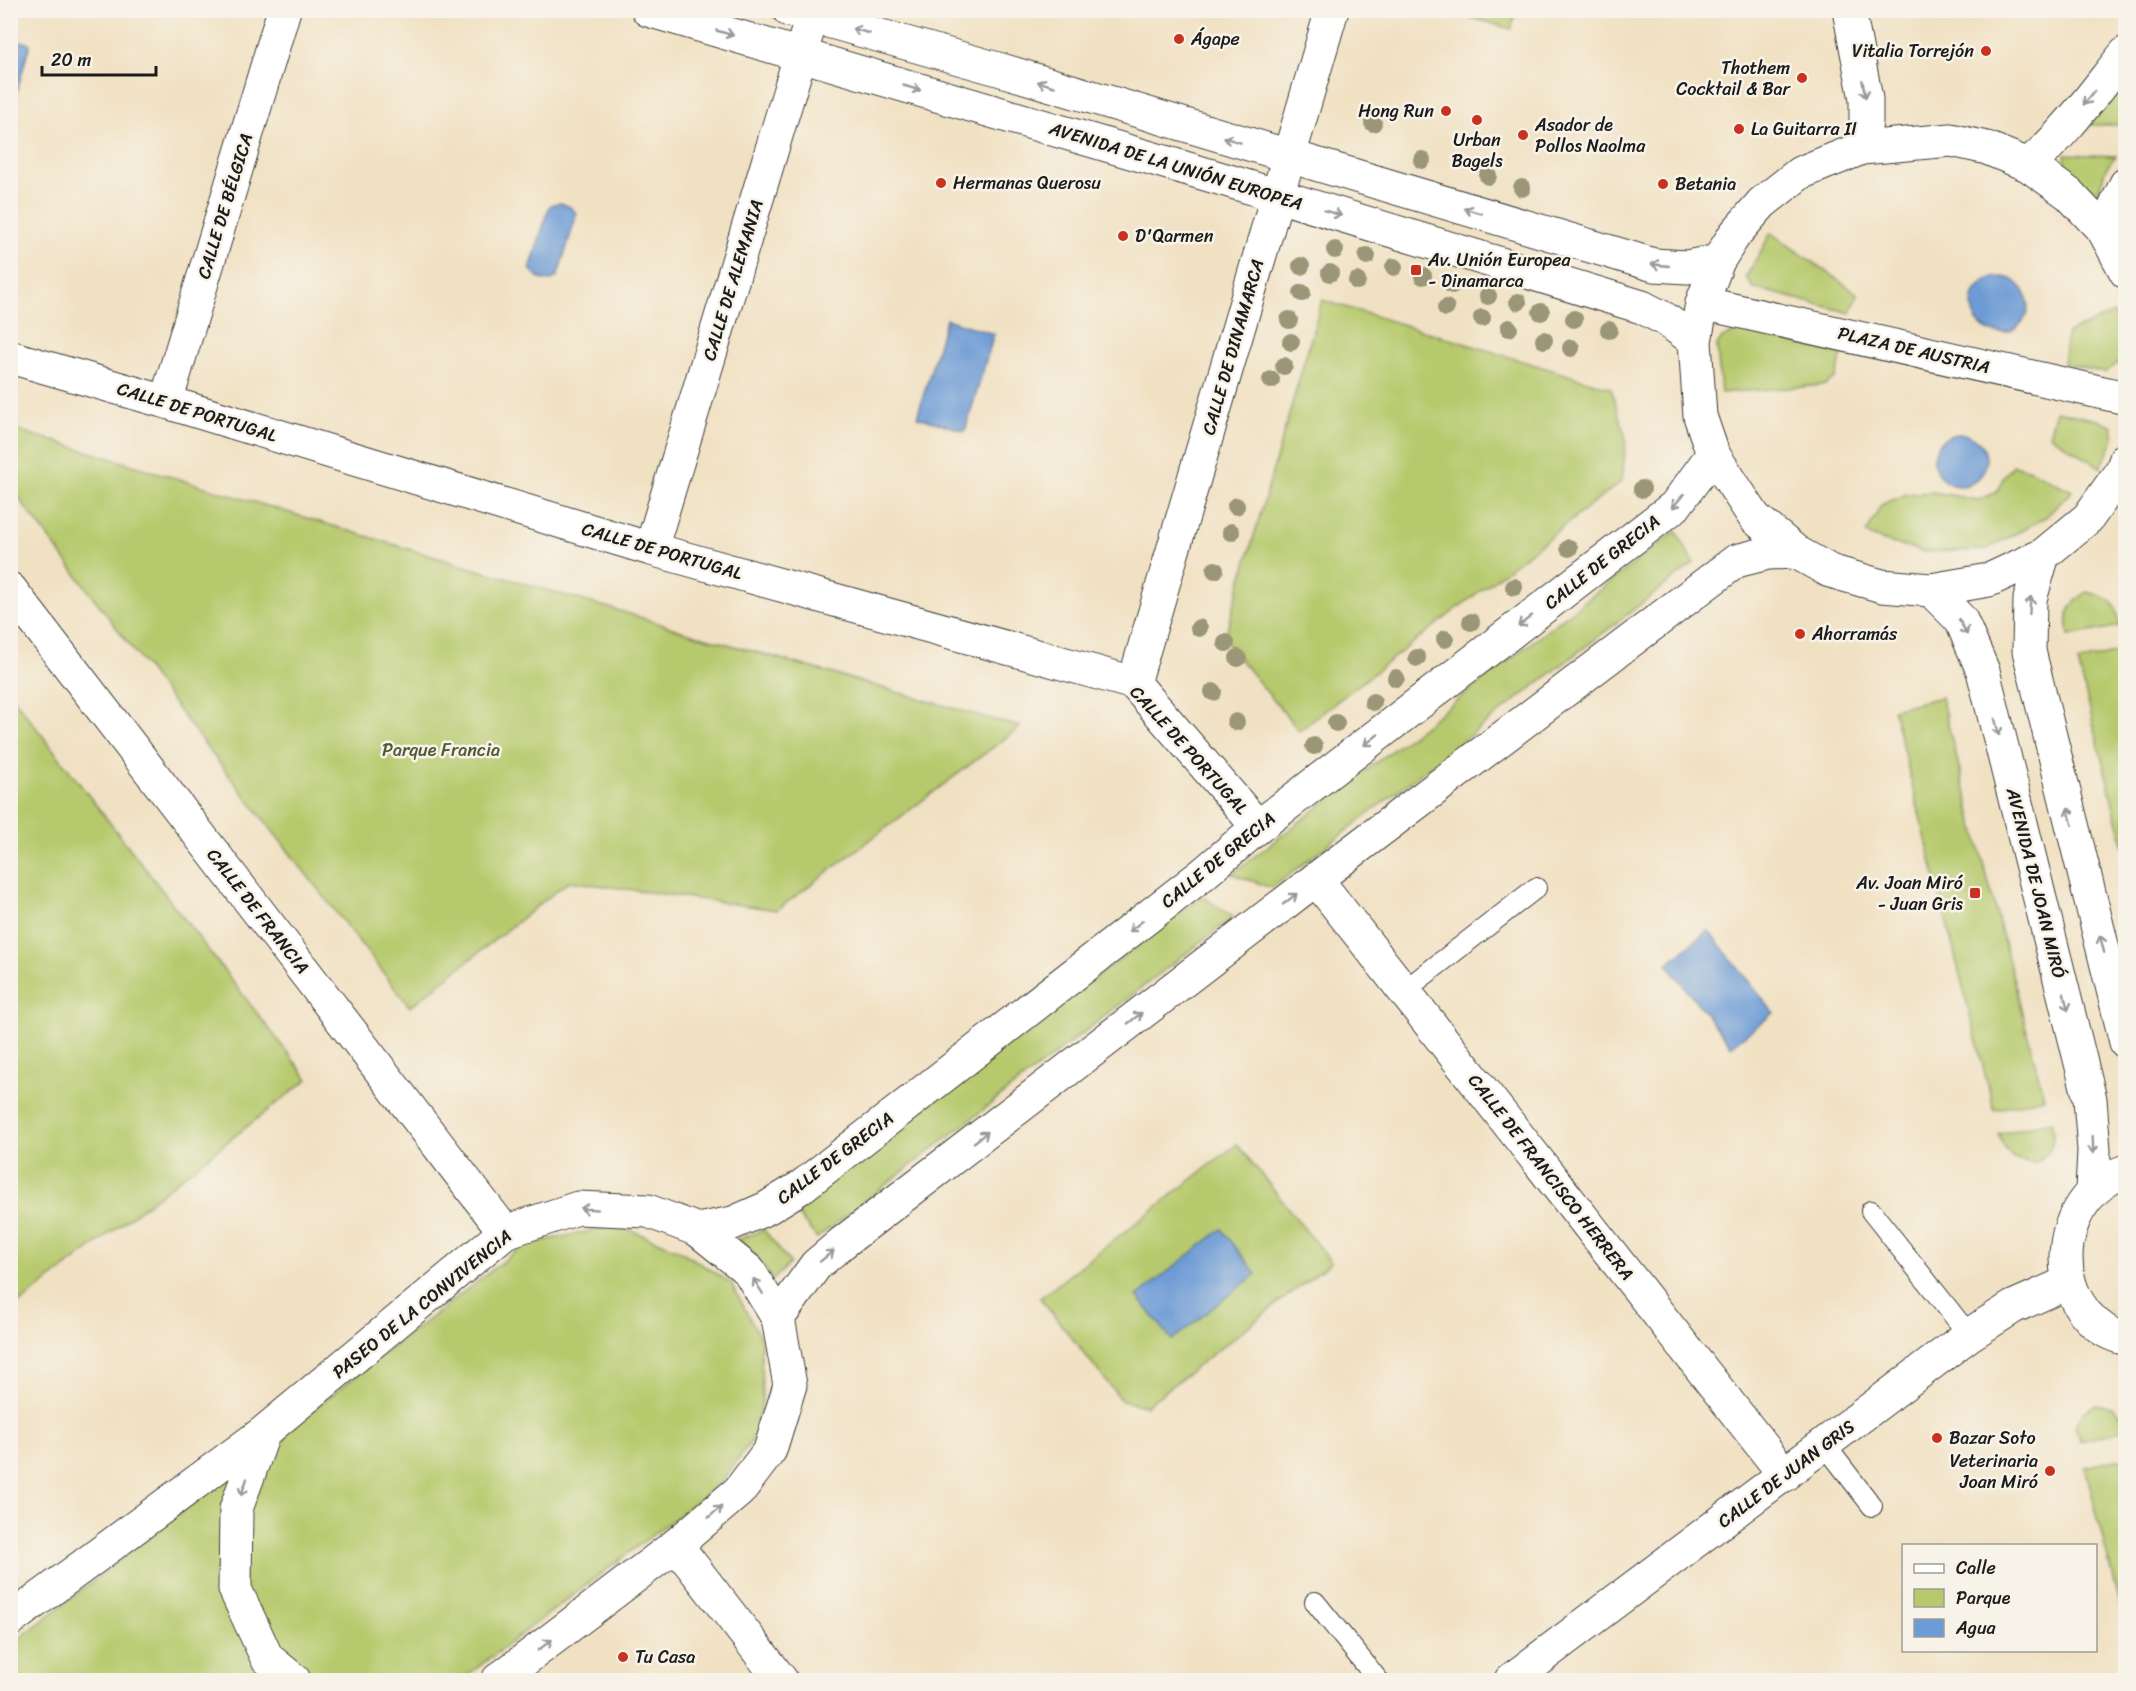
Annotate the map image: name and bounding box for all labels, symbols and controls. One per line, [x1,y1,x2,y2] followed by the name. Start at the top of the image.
[1190,23,1240,55] place label: Ágape
[852,25,871,36] one-way arrow
[715,28,734,39] one-way arrow
[1172,32,1186,46] marker: Ágape
[1852,35,1974,67] place label: Vitalia Torrejón
[42,39,156,77] scale bar
[51,44,91,76] text: 20 m
[1979,44,1993,58] marker: Vitalia Torrejón
[1676,52,1792,105] place label: Thothem Cocktail & Bar
[1795,71,1809,85] marker: Thothem Cocktail & Bar
[1037,78,1056,89] one-way arrow
[1859,78,1870,98] one-way arrow
[902,83,921,94] one-way arrow
[2083,90,2096,106] one-way arrow
[1358,95,1434,127] place label: Hong Run
[1439,104,1453,118] marker: Hong Run
[1534,109,1646,162] place label: Asador de Pollos Naolma
[1044,112,1307,220] street label: AVENIDA DE LA UNIÓN EUROPEA
[1470,113,1484,127] marker: Urban Bagels
[1751,113,1857,145] place label: La Guitarra II
[1732,122,1746,136] marker: La Guitarra II
[1451,124,1503,177] place label: Urban Bagels
[1516,128,1530,142] marker: Asador de Pollos Naolma
[188,129,262,283] street label: CALLE DE BÉLGICA
[1223,134,1242,145] one-way arrow
[953,167,1101,199] place label: Hermanas Querosu
[1675,168,1736,200] place label: Betania
[934,176,948,190] marker: Hermanas Querosu
[1656,177,1670,191] marker: Betania
[693,195,773,365] street label: CALLE DE ALEMANIA
[1464,205,1483,216] one-way arrow
[1323,208,1342,219] one-way arrow
[1135,220,1214,252] place label: D'Qarmen
[1116,229,1130,243] marker: D'Qarmen
[1427,244,1572,297] place label: Av. Unión Europea - Dinamarca
[1193,255,1273,439] street label: CALLE DE DINAMARCA
[1651,259,1670,270] one-way arrow
[1409,263,1423,277] marker: Av. Unión Europea - Dinamarca
[1835,317,1993,383] street label: PLAZA DE AUSTRIA
[113,372,282,452] street label: CALLE DE PORTUGAL
[1672,493,1685,509] one-way arrow
[1537,506,1667,618] street label: CALLE DE GRECIA
[578,513,747,589] street label: CALLE DE PORTUGAL
[2025,596,2036,616] one-way arrow
[1518,615,1534,628] one-way arrow
[1958,617,1969,635] one-way arrow
[1811,618,1898,650] place label: Ahorramás
[1793,627,1807,641] marker: Ahorramás
[1122,678,1257,823] street label: CALLE DE PORTUGAL
[1991,718,2003,737] one-way arrow
[382,734,500,766] park label: Parque Francia
[1363,734,1379,747] one-way arrow
[1997,783,2075,982] street label: AVENIDA DE JOAN MIRÓ
[1153,803,1283,917] street label: CALLE DE GRECIA
[2063,807,2075,826] one-way arrow
[198,841,318,981] street label: CALLE DE FRANCIA
[1855,867,1964,920] place label: Av. Joan Miró - Juan Gris
[1968,886,1982,900] marker: Av. Joan Miró - Juan Gris
[1282,892,1298,905] one-way arrow
[1128,920,1144,933] one-way arrow
[2095,935,2107,954] one-way arrow
[2060,993,2072,1012] one-way arrow
[1127,1011,1143,1024] one-way arrow
[1460,1066,1642,1288] street label: CALLE DE FRANCISCO HERRERA
[769,1103,901,1213] street label: CALLE DE GRECIA
[973,1130,989,1143] one-way arrow
[2088,1134,2099,1154] one-way arrow
[579,1203,599,1214] one-way arrow
[325,1221,519,1387] street label: PASEO DE LA CONVIVENCIA
[818,1250,834,1263] one-way arrow
[751,1277,764,1294] one-way arrow
[1710,1411,1862,1537] street label: CALLE DE JUAN GRIS
[1949,1422,2036,1454] place label: Bazar Soto
[1930,1431,1944,1445] marker: Bazar Soto
[1950,1445,2039,1498] place label: Veterinaria Joan Miró
[2043,1464,2057,1478] marker: Veterinaria Joan Miró
[237,1477,248,1496] one-way arrow
[707,1505,722,1519] one-way arrow
[1902,1544,2097,1652] legend
[1956,1552,1996,1584] text: Calle
[1956,1582,2011,1614] text: Parque
[1955,1612,1997,1644] text: Agua
[536,1639,552,1652] one-way arrow
[635,1641,695,1673] place label: Tu Casa
[616,1650,630,1664] marker: Tu Casa

